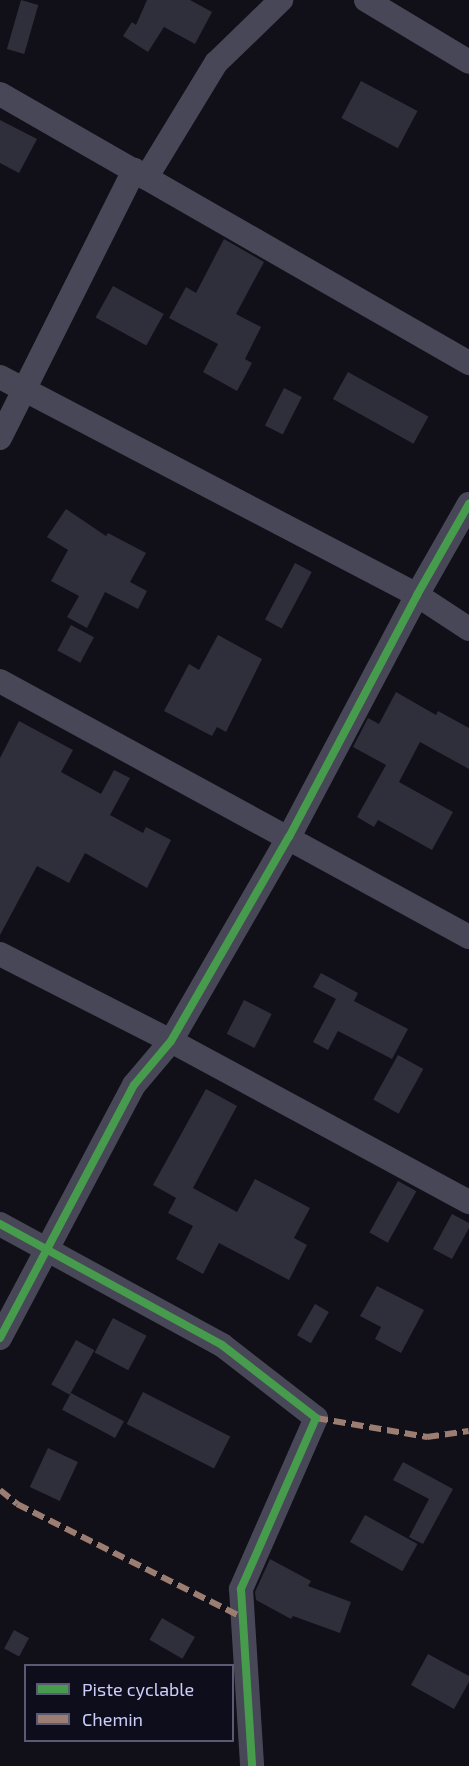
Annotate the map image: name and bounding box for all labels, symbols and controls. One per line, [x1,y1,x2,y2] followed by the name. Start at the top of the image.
[24,1664,234,1742] legend
[82,1678,194,1700] text: Piste cyclable
[82,1708,143,1730] text: Chemin

